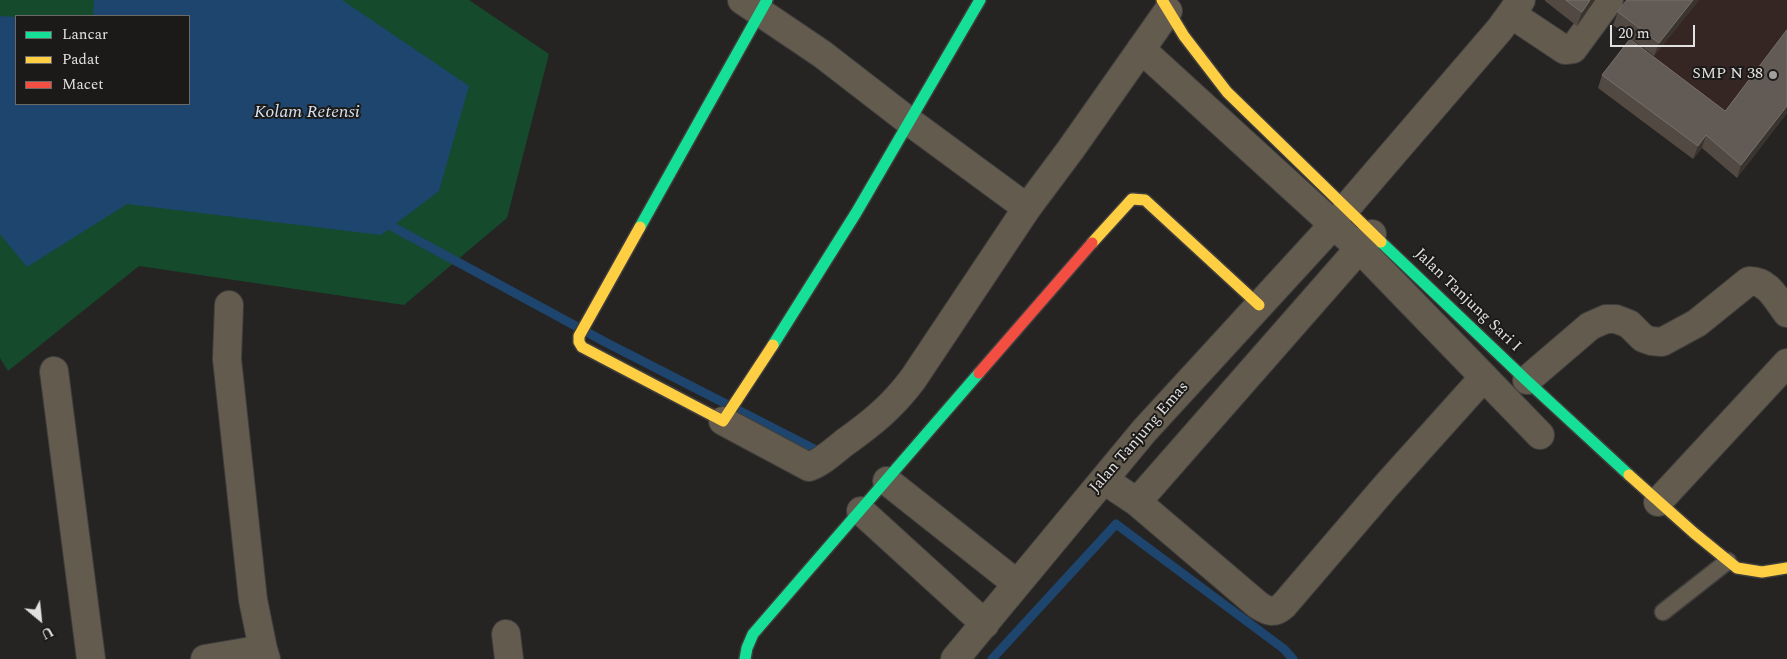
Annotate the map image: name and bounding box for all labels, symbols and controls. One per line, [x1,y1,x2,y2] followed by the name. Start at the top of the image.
[15,15,190,105] legend
[1612,15,1697,47] scale bar
[1618,22,1650,45] text: 20 m
[62,23,108,46] text: Lancar
[62,48,100,71] text: Padat
[1692,65,1763,85] place label: SMP N 38
[1767,69,1779,81] marker: SMP N 38
[62,73,103,96] text: Macet
[254,102,360,124] water label: Kolam Retensi
[1410,245,1524,357] street label: Jalan Tanjung Sari I
[1086,378,1194,498] street label: Jalan Tanjung Emas
[15,594,65,644] north arrow
[37,621,57,645] text: U

